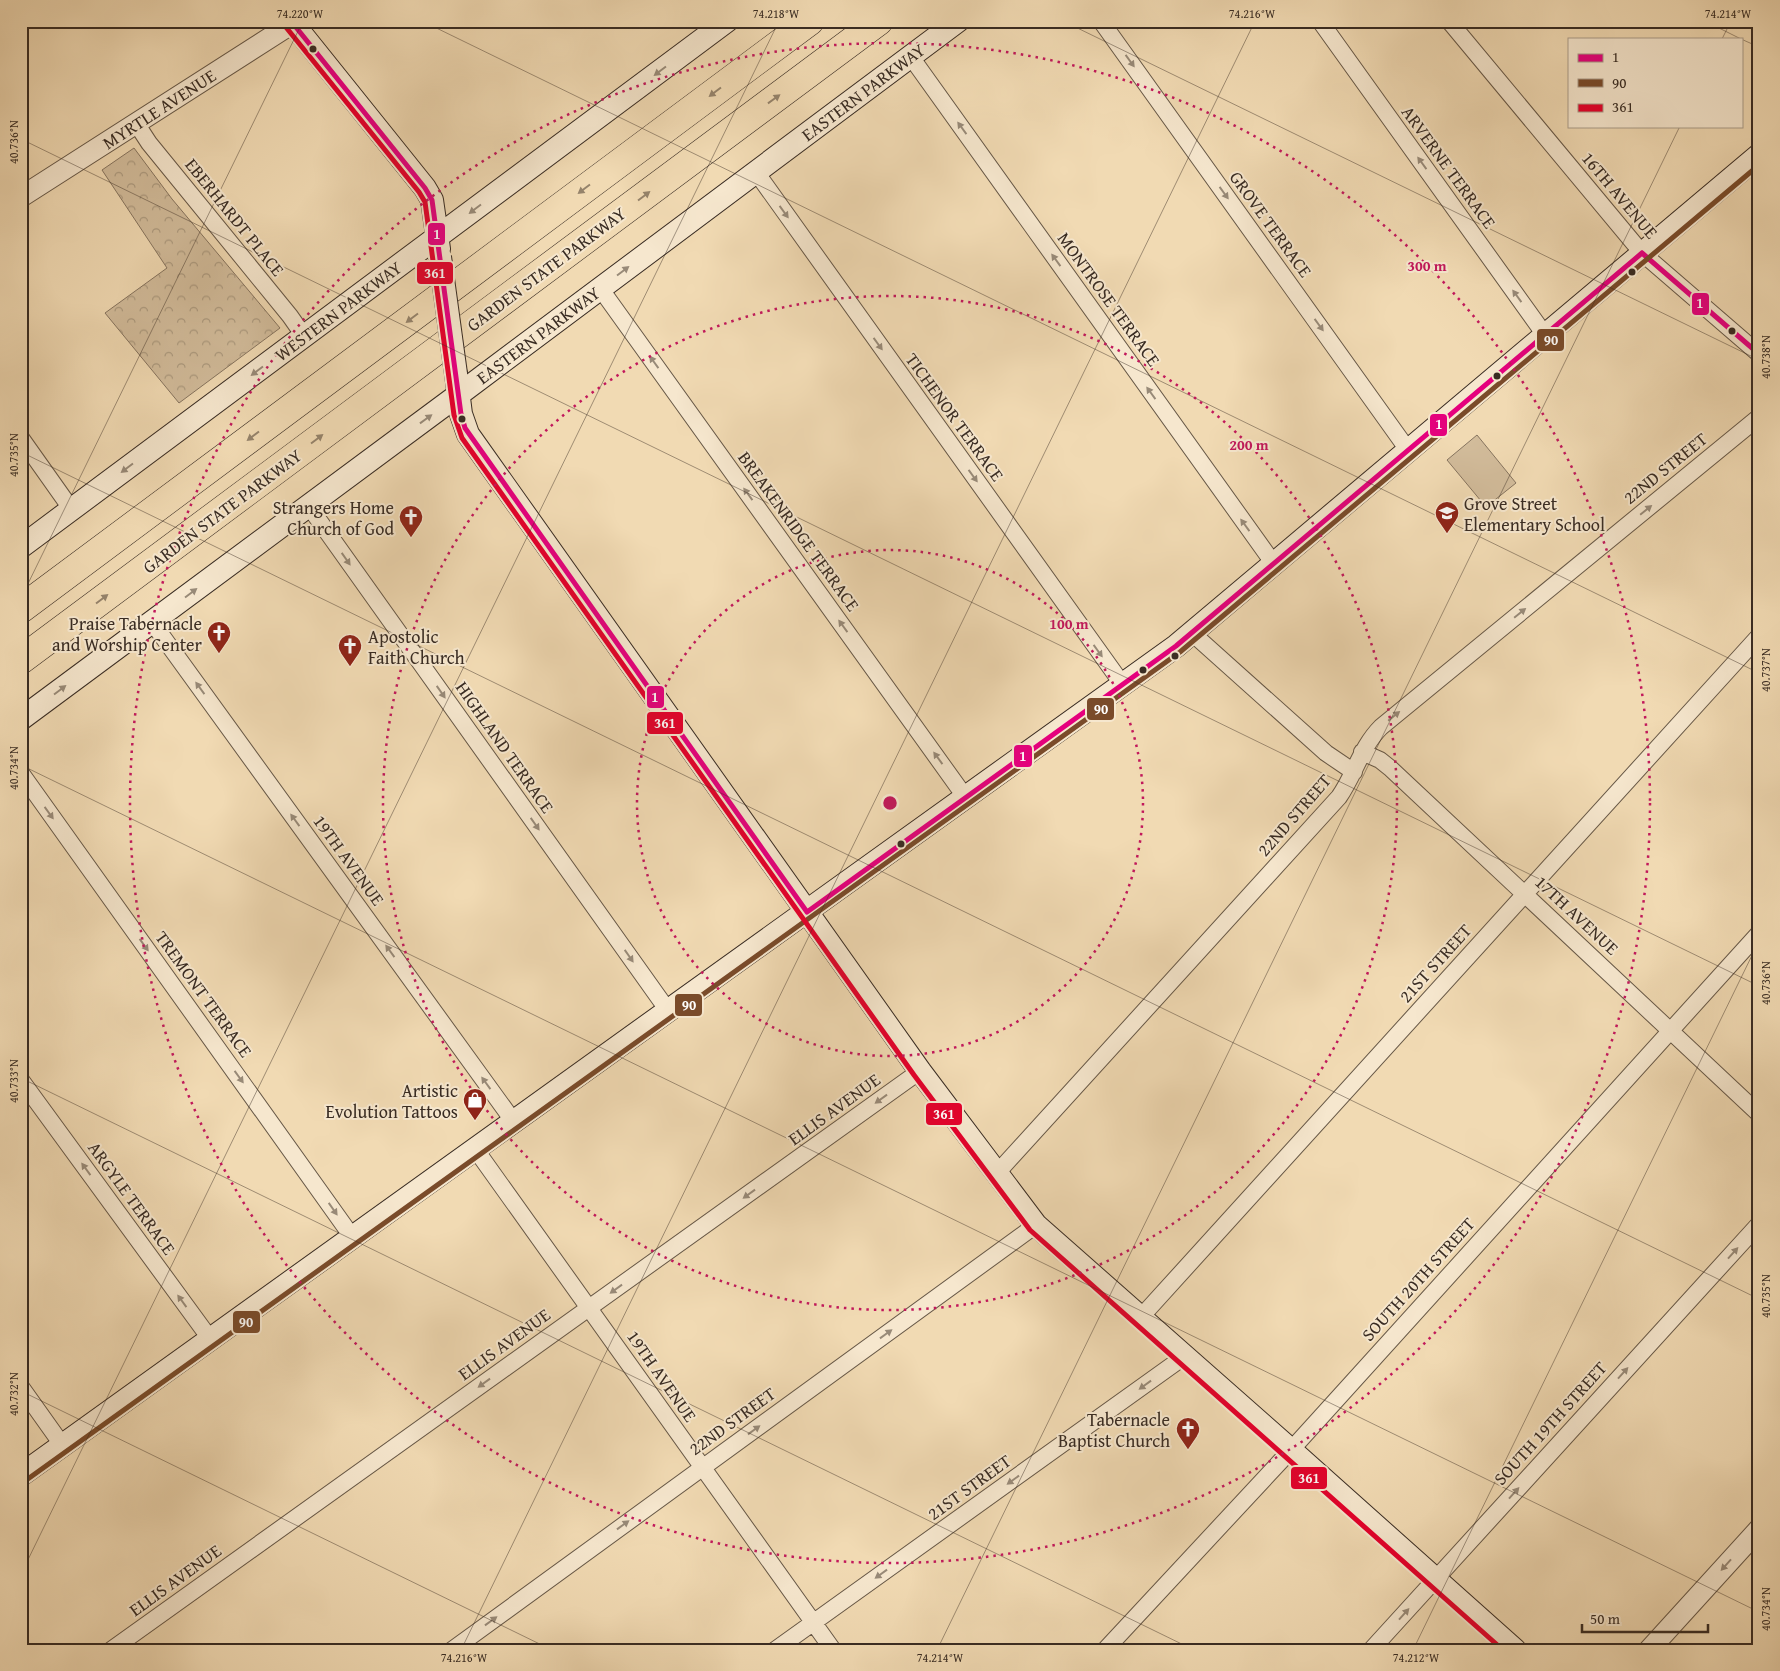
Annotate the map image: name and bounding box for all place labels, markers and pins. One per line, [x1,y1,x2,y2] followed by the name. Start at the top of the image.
[308,44,318,54] unlabelled marker
[1627,267,1637,277] unlabelled marker
[1727,326,1737,336] unlabelled marker
[1492,371,1502,381] unlabelled marker
[457,414,467,424] unlabelled marker
[1464,490,1605,538] place label: Grove Street Elementary School
[273,494,394,542] place label: Strangers Home Church of God
[1434,500,1460,534] school or university icon: Grove Street Elementary School
[398,504,424,538] church icon: Strangers Home Church of God
[52,610,203,658] place label: Praise Tabernacle and Worship Center
[206,620,232,654] church icon: Praise Tabernacle and Worship Center
[368,623,465,671] place label: Apostolic Faith Church
[337,633,363,667] church icon: Apostolic Faith Church
[1170,651,1180,661] unlabelled marker
[1138,665,1148,675] unlabelled marker
[881,794,899,812] centre of rings
[896,839,906,849] unlabelled marker
[326,1077,458,1125] place label: Artistic Evolution Tattoos
[462,1087,488,1121] shop icon: Artistic Evolution Tattoos
[1058,1406,1170,1454] place label: Tabernacle Baptist Church
[1175,1416,1201,1450] church icon: Tabernacle Baptist Church

